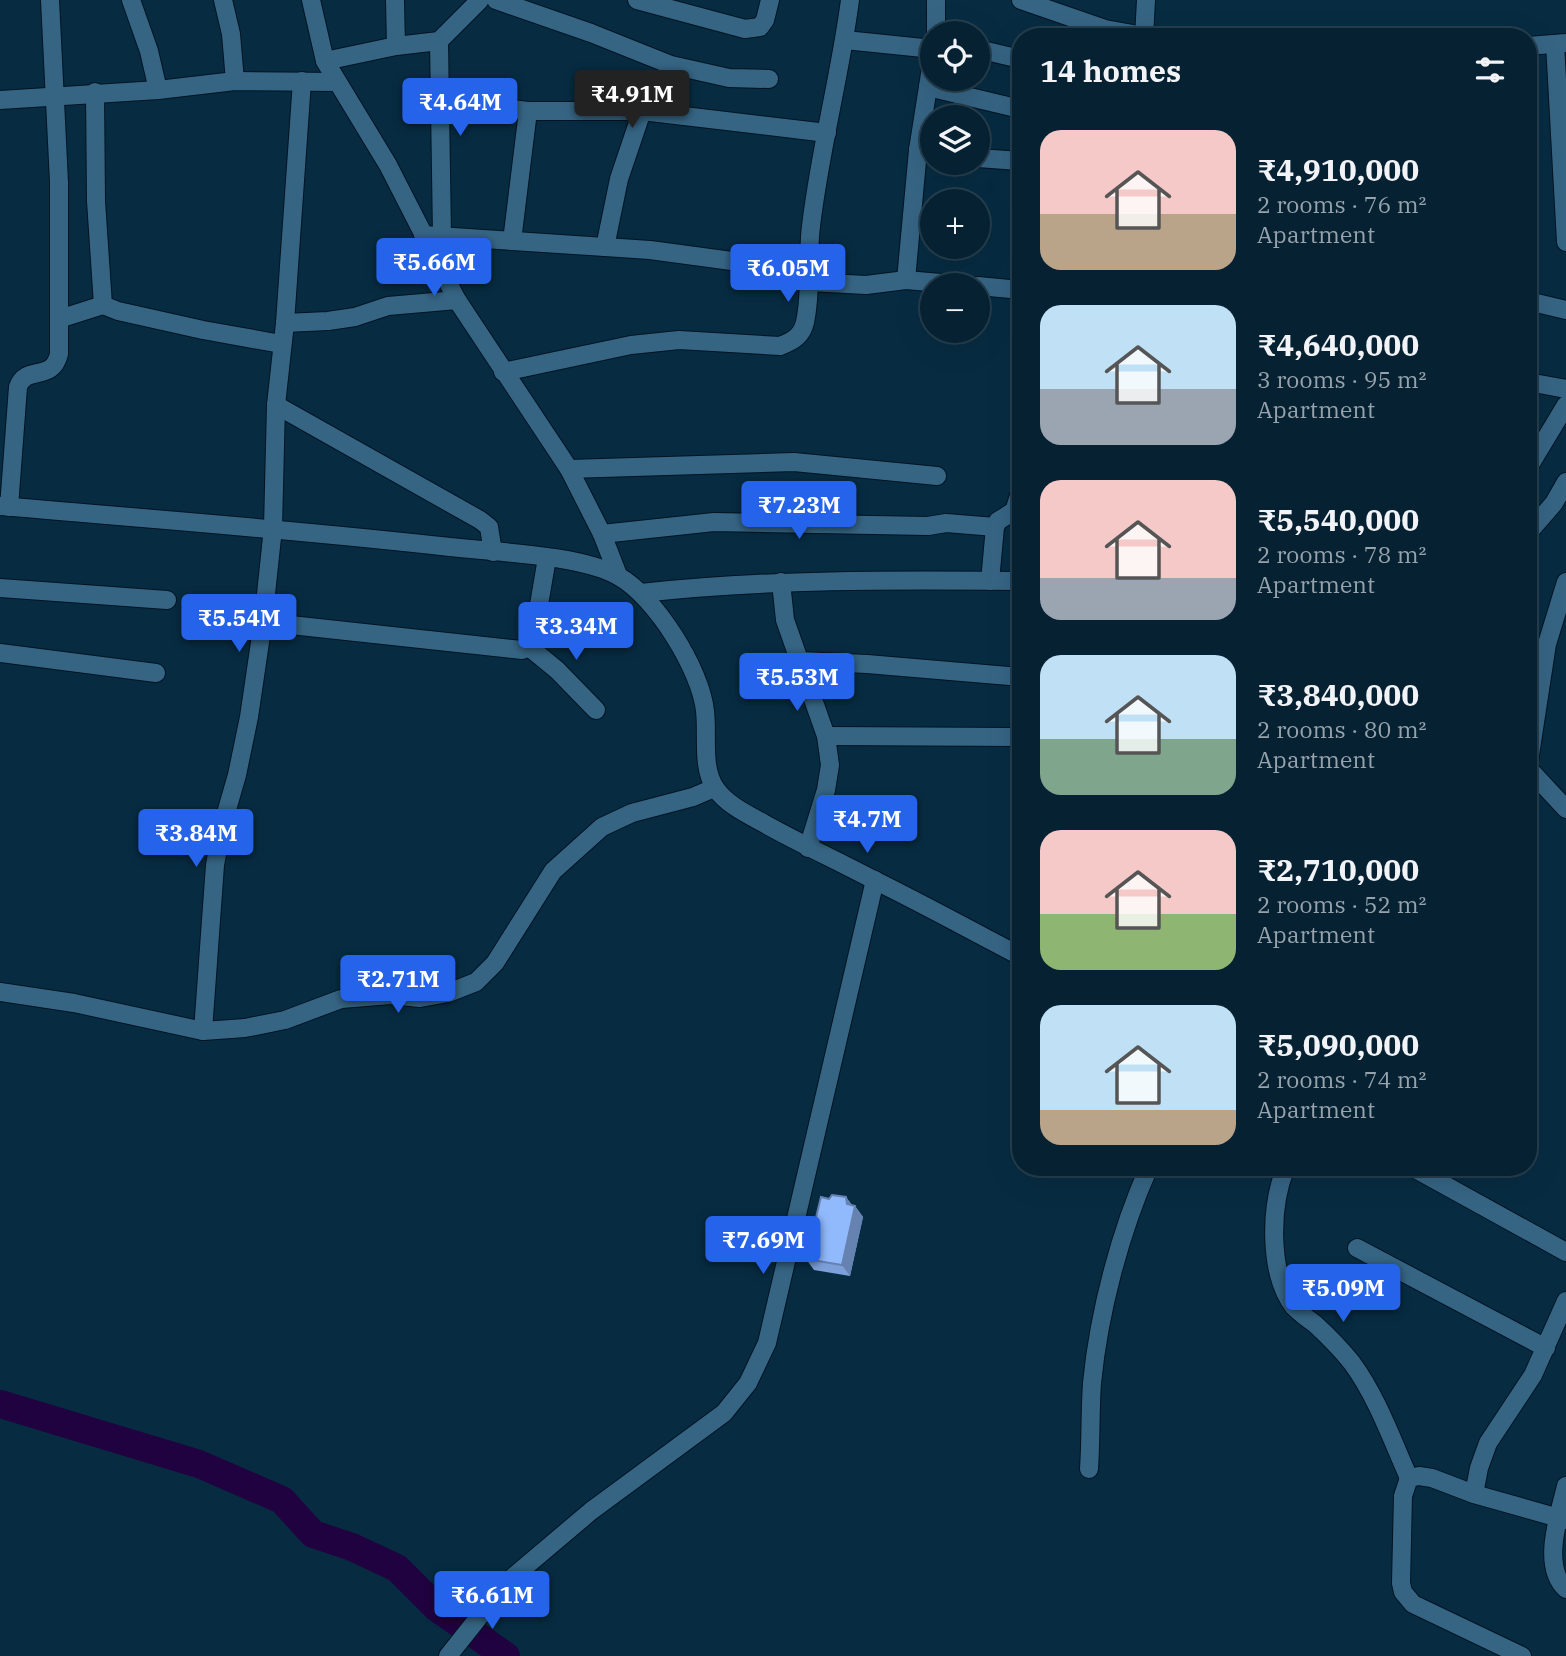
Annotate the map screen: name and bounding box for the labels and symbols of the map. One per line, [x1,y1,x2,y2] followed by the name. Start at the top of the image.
[575,71,689,130] pin: ₹4.91M
[403,78,517,138] pin: ₹4.64M
[377,238,491,298] pin: ₹5.66M
[731,244,845,304] pin: ₹6.05M
[742,482,856,541] pin: ₹7.23M
[182,594,296,654] pin: ₹5.54M
[519,602,633,662] pin: ₹3.34M
[740,654,854,713] pin: ₹5.53M
[818,796,916,855] pin: ₹4.7M
[139,810,253,869] pin: ₹3.84M
[341,956,455,1015] pin: ₹2.71M
[706,1216,820,1276] pin: ₹7.69M
[1286,1264,1400,1324] pin: ₹5.09M
[435,1572,549,1631] pin: ₹6.61M

